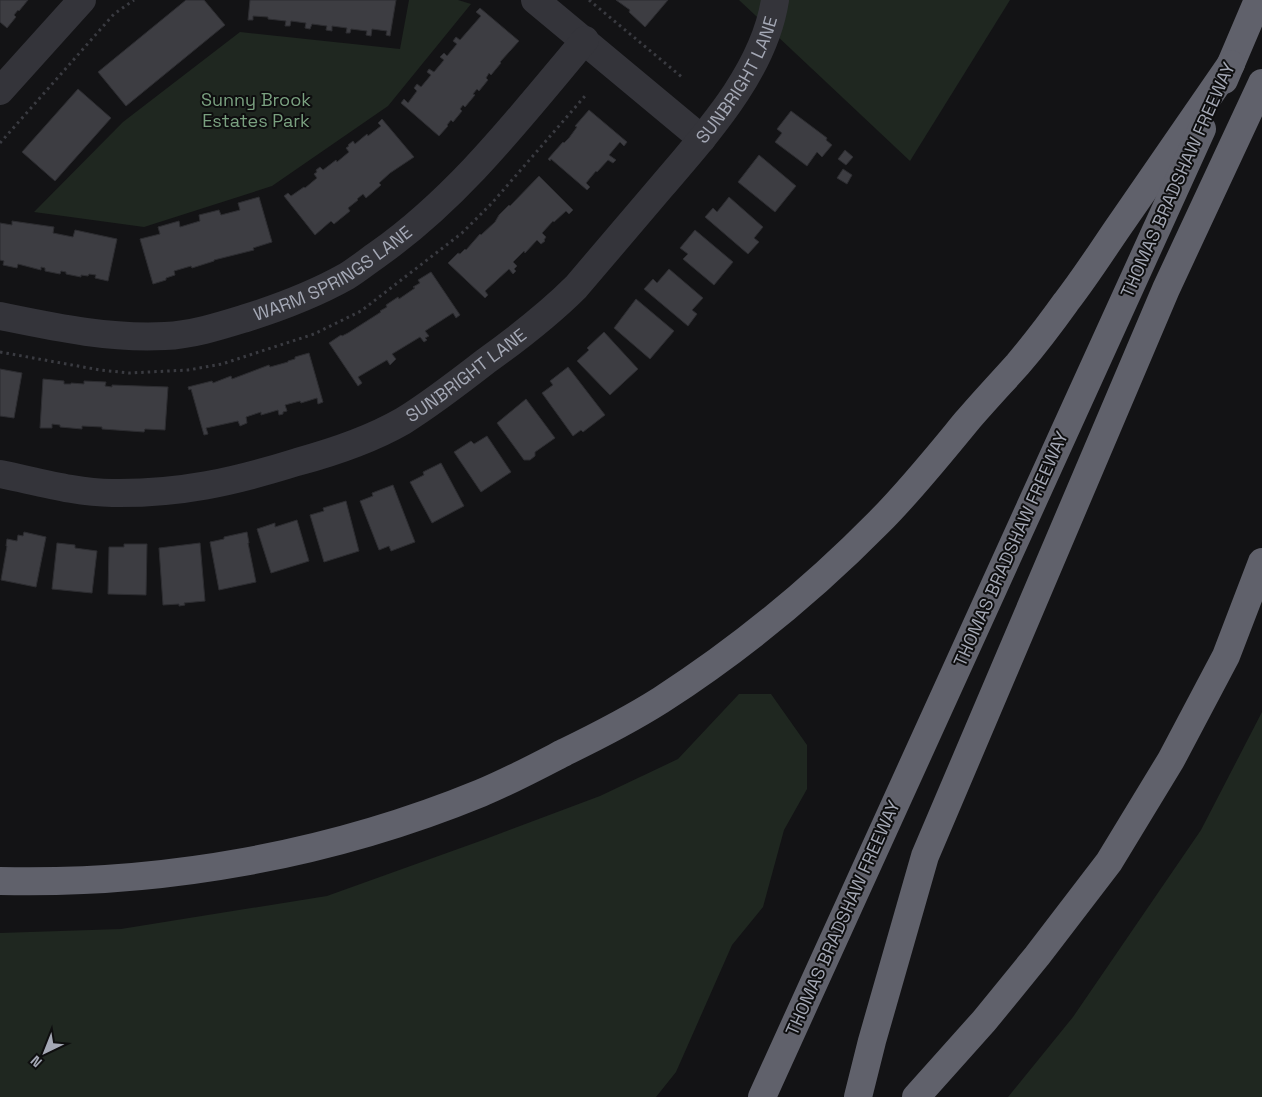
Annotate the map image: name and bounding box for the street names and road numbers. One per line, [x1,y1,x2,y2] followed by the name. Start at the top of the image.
[691,14,782,148] street label: SUNBRIGHT LANE
[1115,59,1240,301] street label: THOMAS BRADSHAW FREEWAY
[251,220,417,326] street label: WARM SPRINGS LANE
[401,323,531,427] street label: SUNBRIGHT LANE
[948,428,1073,670] street label: THOMAS BRADSHAW FREEWAY
[780,797,905,1039] street label: THOMAS BRADSHAW FREEWAY

